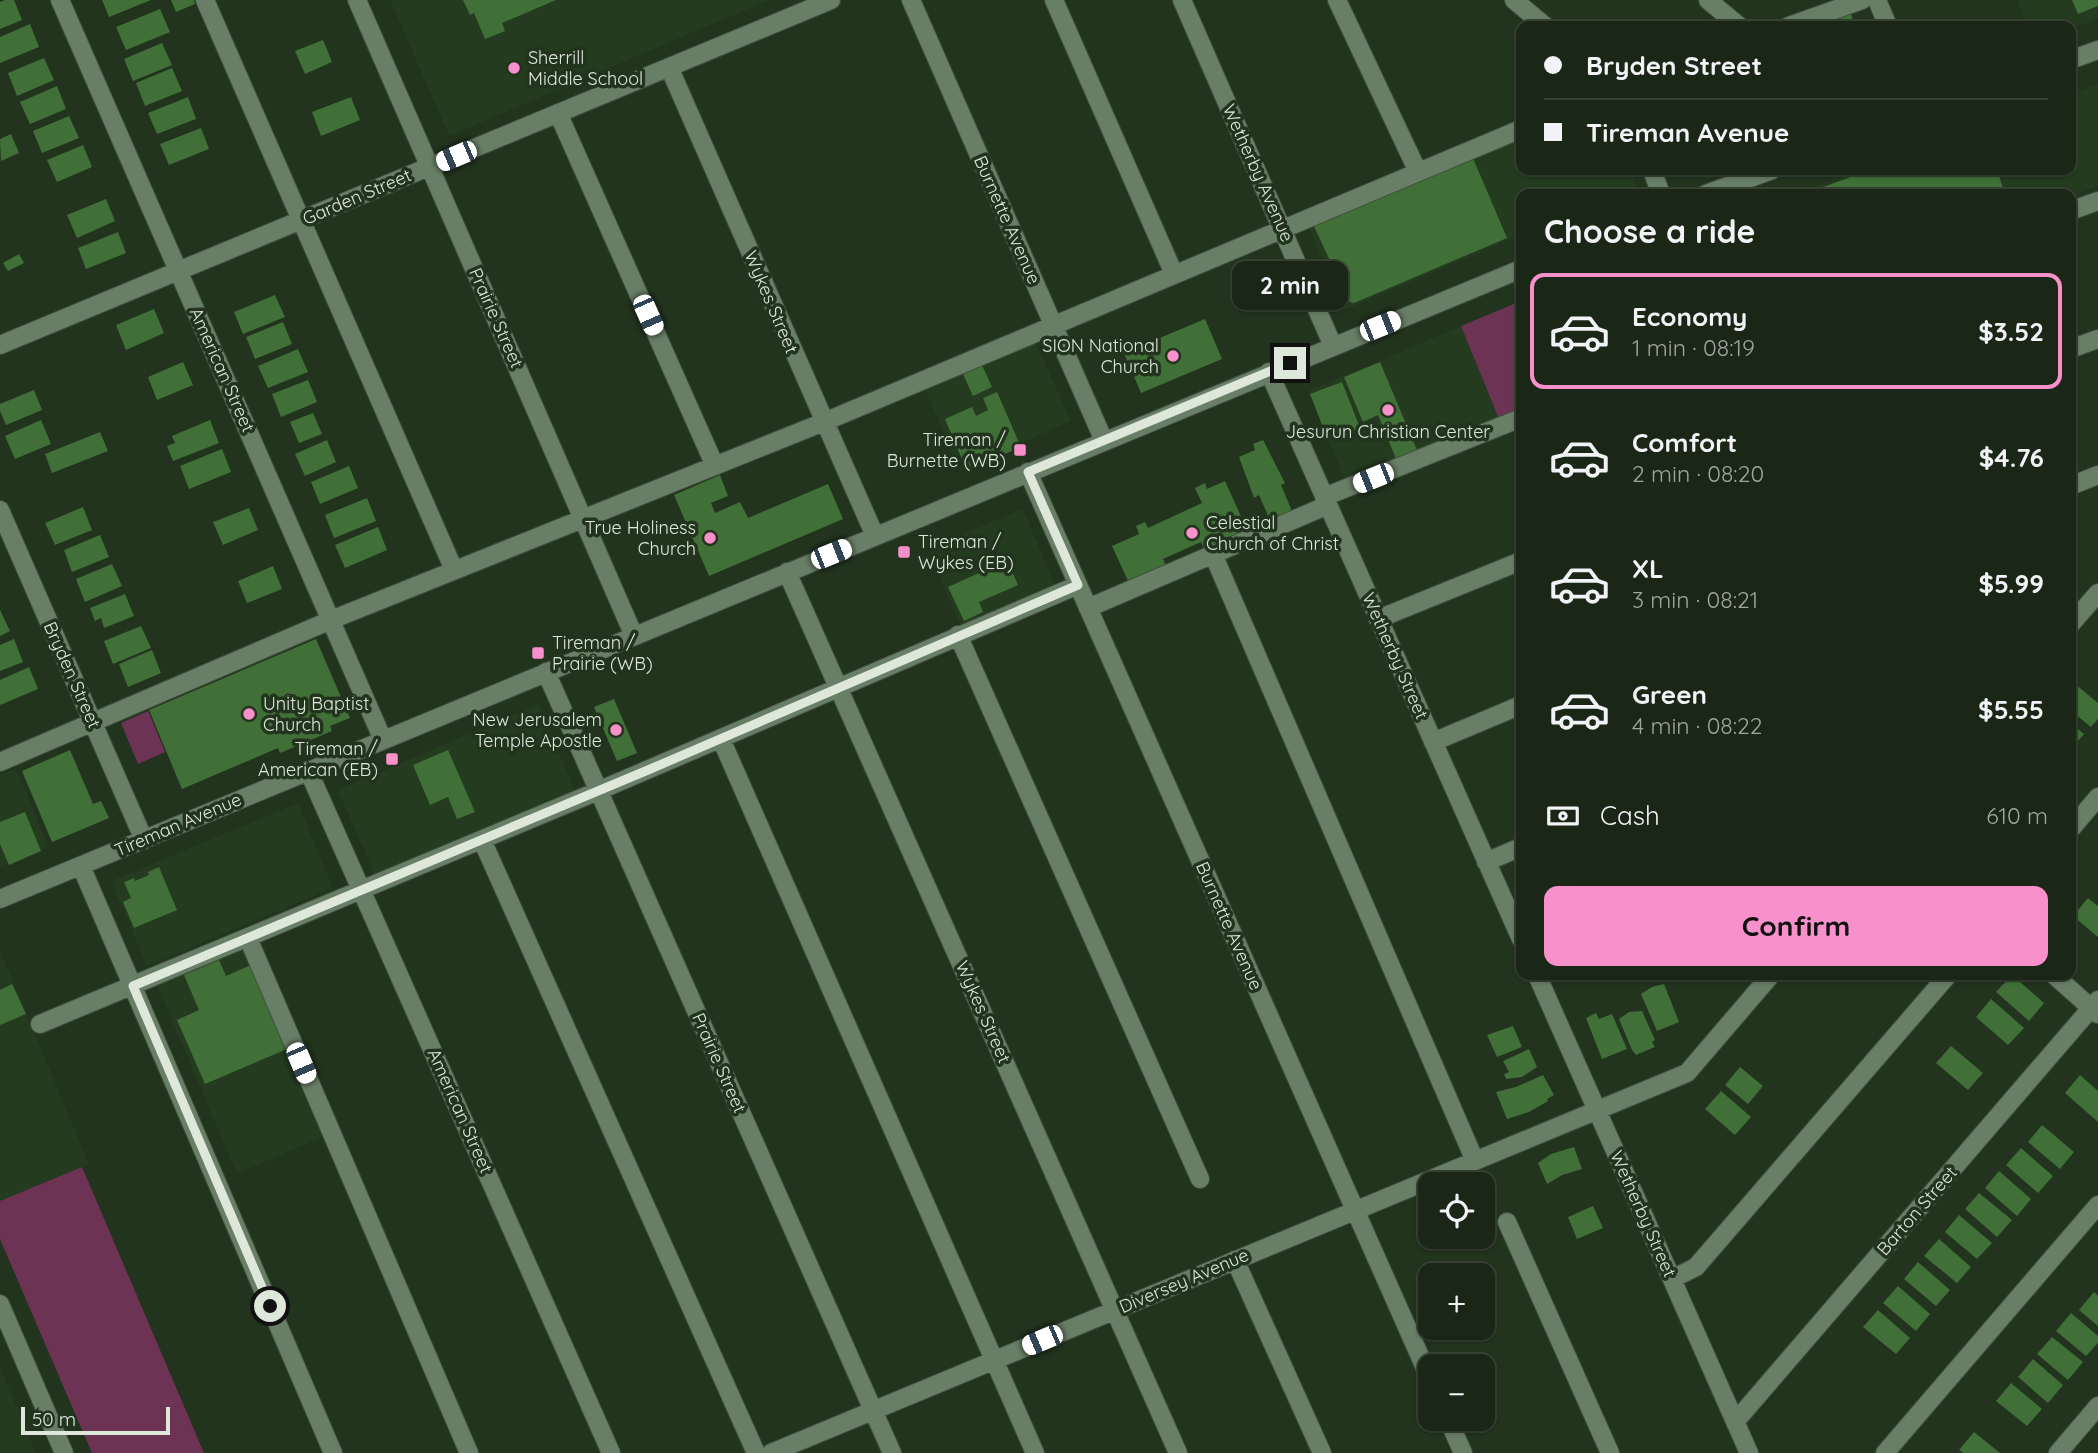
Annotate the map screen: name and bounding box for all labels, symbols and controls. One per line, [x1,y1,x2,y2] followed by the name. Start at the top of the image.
[528,46,643,90] place label: Sherrill Middle School
[1586,49,1762,82] text: Bryden Street
[506,60,522,76] marker: Sherrill Middle School
[1218,100,1299,245] street label: Wetherby Avenue
[1586,116,1789,149] text: Tireman Avenue
[433,138,480,174] car
[969,152,1046,288] street label: Burnette Avenue
[299,163,415,230] street label: Garden Street
[1544,211,1756,251] text: Choose a ride
[739,247,803,357] street label: Wykes Street
[1232,262,1348,310] callout: 2 min
[464,264,529,371] street label: Prairie Street
[1260,271,1320,300] text: 2 min
[630,292,667,338] car
[1548,300,1611,363] icon: car
[1632,300,1747,333] text: Economy
[185,304,260,436] street label: American Street
[1357,308,1404,344] car
[1978,315,2044,348] text: $3.52
[1632,333,1755,362] text: 1 min · 08:19
[1042,334,1159,378] place label: SION National Church
[1274,347,1306,379] route end
[1165,348,1181,364] marker: SION National Church
[1380,402,1396,418] marker: Jesurun Christian Center
[1286,420,1490,443] place label: Jesurun Christian Center
[1548,426,1611,489] icon: car
[1632,426,1737,459] text: Comfort
[887,428,1007,472] place label: Tireman / Burnette (WB)
[1979,441,2044,474] text: $4.76
[1012,442,1028,458] marker: Tireman / Burnette (WB)
[1632,459,1764,488] text: 2 min · 08:20
[1350,460,1397,496] car
[1206,511,1339,555] place label: Celestial Church of Christ
[585,516,696,560] place label: True Holiness Church
[1184,525,1200,541] marker: Celestial Church of Christ
[702,530,718,546] marker: True Holiness Church
[918,530,1014,574] place label: Tireman / Wykes (EB)
[808,536,855,572] car
[896,544,912,560] marker: Tireman / Wykes (EB)
[1548,552,1611,615] icon: car
[1632,552,1664,585] text: XL
[1979,567,2044,600] text: $5.99
[1632,585,1758,614] text: 3 min · 08:21
[1357,589,1434,723] street label: Wetherby Street
[39,618,106,732] street label: Bryden Street
[552,631,653,675] place label: Tireman / Prairie (WB)
[530,645,546,661] marker: Tireman / Prairie (WB)
[1548,678,1611,741] icon: car
[1632,678,1707,711] text: Green
[263,692,369,736] place label: Unity Baptist Church
[1978,693,2044,726] text: $5.55
[241,706,257,722] marker: Unity Baptist Church
[473,708,602,752] place label: New Jerusalem Temple Apostle
[1632,711,1763,740] text: 4 min · 08:22
[608,722,624,738] marker: New Jerusalem Temple Apostle
[258,737,379,781] place label: Tireman / American (EB)
[384,751,400,767] marker: Tireman / American (EB)
[111,787,245,862] street label: Tireman Avenue
[1544,797,1582,835] icon: cash
[1600,799,1660,832] text: Cash
[1986,801,2048,830] text: 610 m
[1191,858,1268,994] street label: Burnette Avenue
[1544,886,2048,966] button: Confirm
[951,957,1016,1067] street label: Wykes Street
[687,1009,752,1116] street label: Prairie Street
[284,1040,319,1086] car
[423,1045,498,1177] street label: American Street
[1605,1147,1682,1281] street label: Wetherby Street
[1872,1161,1962,1260] street label: Barton Street
[1418,1172,1495,1431] map controls
[1418,1172,1495,1249] button: locate
[1116,1243,1252,1318] street label: Diversey Avenue
[1418,1263,1495,1340] button: +
[254,1290,286,1322] route start
[1019,1322,1066,1358] car
[1418,1354,1495,1431] button: −
[21,1404,170,1436] scale bar
[32,1407,76,1431] text: 50 m

